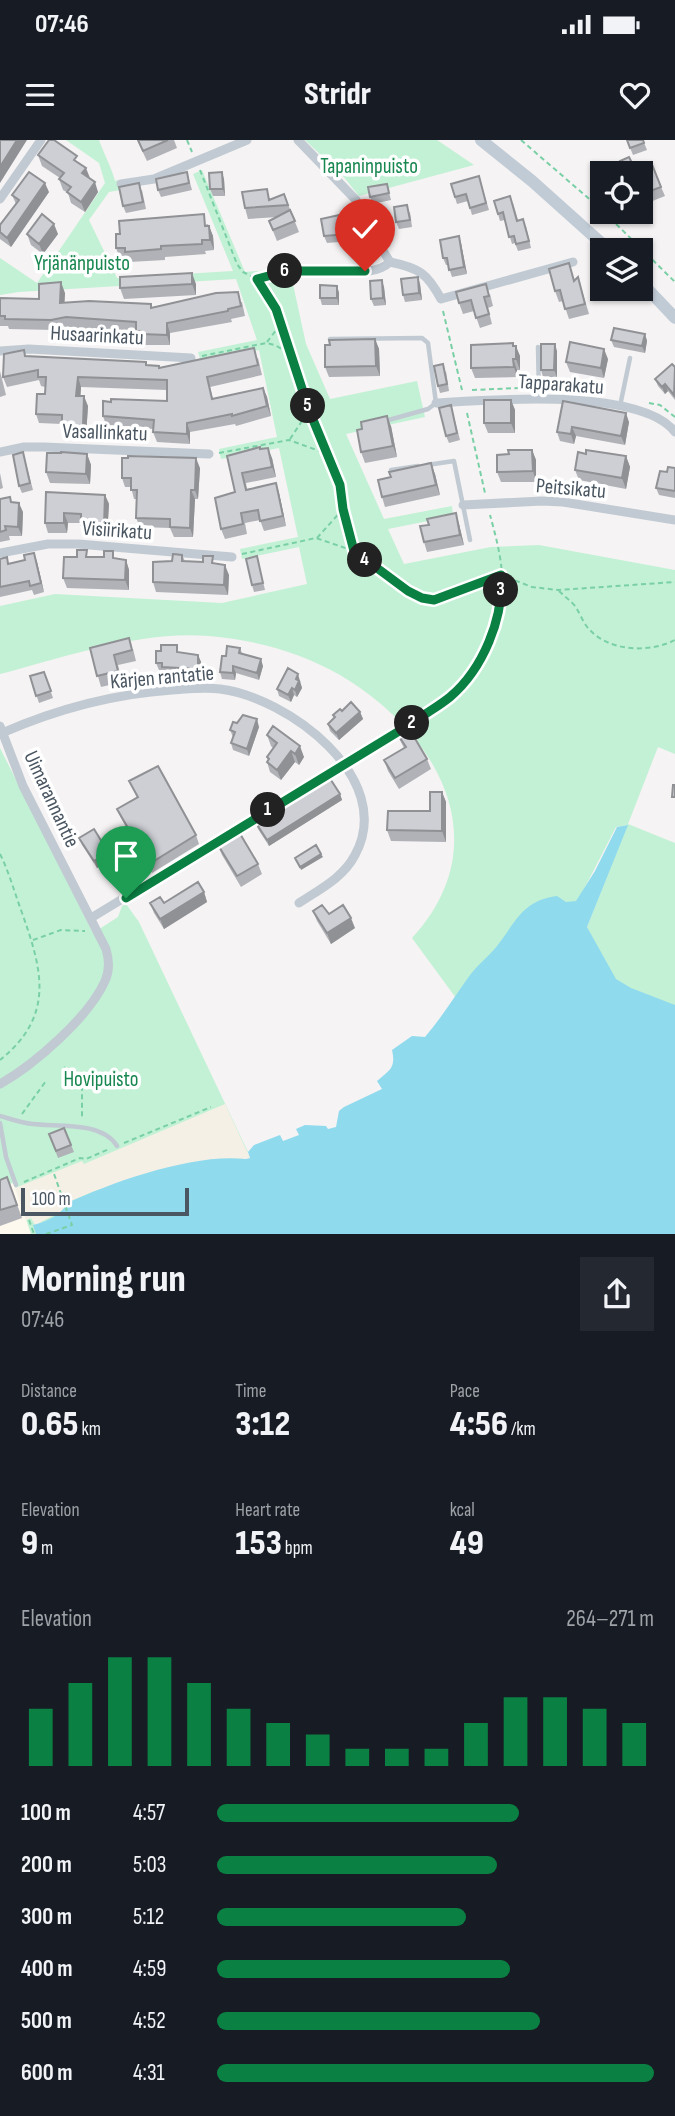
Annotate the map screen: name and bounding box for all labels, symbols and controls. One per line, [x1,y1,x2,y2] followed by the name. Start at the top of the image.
[35,9,89,40] text: 07:46
[304,75,371,114] text: Stridr
[21,76,59,114] icon: menu
[616,76,654,114] icon: heart
[320,154,418,179] park label: Tapaninpuisto
[590,161,653,301] map controls
[590,161,653,224] button: locate
[335,199,395,271] pin
[346,210,384,248] icon: check
[590,238,653,301] button: layers
[34,251,130,276] park label: Yrjänänpuisto
[268,254,302,288] pin: 6
[280,259,289,282] text: 6
[50,321,144,350] street label: Husaarinkatu
[517,369,605,400] street label: Tapparakatu
[290,388,326,424] pin: 5
[303,394,312,417] text: 5
[62,419,148,446] street label: Vasallinkatu
[535,473,607,504] street label: Peitsikatu
[81,516,153,545] street label: Visiirikatu
[348,542,382,578] pin: 4
[360,548,369,571] text: 4
[484,573,518,608] pin: 3
[496,578,505,601] text: 3
[109,661,215,694] street label: Kärjen rantatie
[394,706,430,740] pin: 2
[407,711,416,734] text: 2
[18,747,85,851] street label: Uimarannantie
[250,792,286,828] pin: 1
[264,798,271,821] text: 1
[96,826,156,898] pin
[107,837,145,875] icon: arrive
[63,1067,139,1092] park label: Hovipuisto
[21,1185,189,1217] scale bar
[32,1188,71,1211] text: 100 m
[21,1257,186,1302] text: Morning run
[580,1257,654,1331] button: share
[21,1306,64,1334] text: 07:46
[21,1380,77,1403] text: Distance
[235,1380,266,1403] text: Time
[450,1380,480,1403] text: Pace
[21,1403,78,1446] text: 0.65
[235,1403,290,1446] text: 3:12
[450,1403,508,1446] text: 4:56
[78,1418,101,1441] text: km
[508,1418,536,1441] text: /km
[21,1499,80,1522] text: Elevation
[235,1499,300,1522] text: Heart rate
[450,1499,475,1522] text: kcal
[21,1522,38,1565] text: 9
[235,1522,282,1565] text: 153
[450,1522,484,1565] text: 49
[38,1537,53,1560] text: m
[282,1537,313,1560] text: bpm
[21,1605,92,1633] text: Elevation
[566,1605,654,1633] text: 264–271 m
[21,1799,71,1827] text: 100 m
[133,1799,165,1827] text: 4:57
[21,1851,72,1879] text: 200 m
[133,1851,166,1879] text: 5:03
[21,1903,72,1931] text: 300 m
[133,1903,164,1931] text: 5:12
[21,1955,72,1983] text: 400 m
[133,1955,166,1983] text: 4:59
[21,2007,72,2035] text: 500 m
[133,2007,166,2035] text: 4:52
[21,2059,73,2087] text: 600 m
[133,2059,165,2087] text: 4:31

